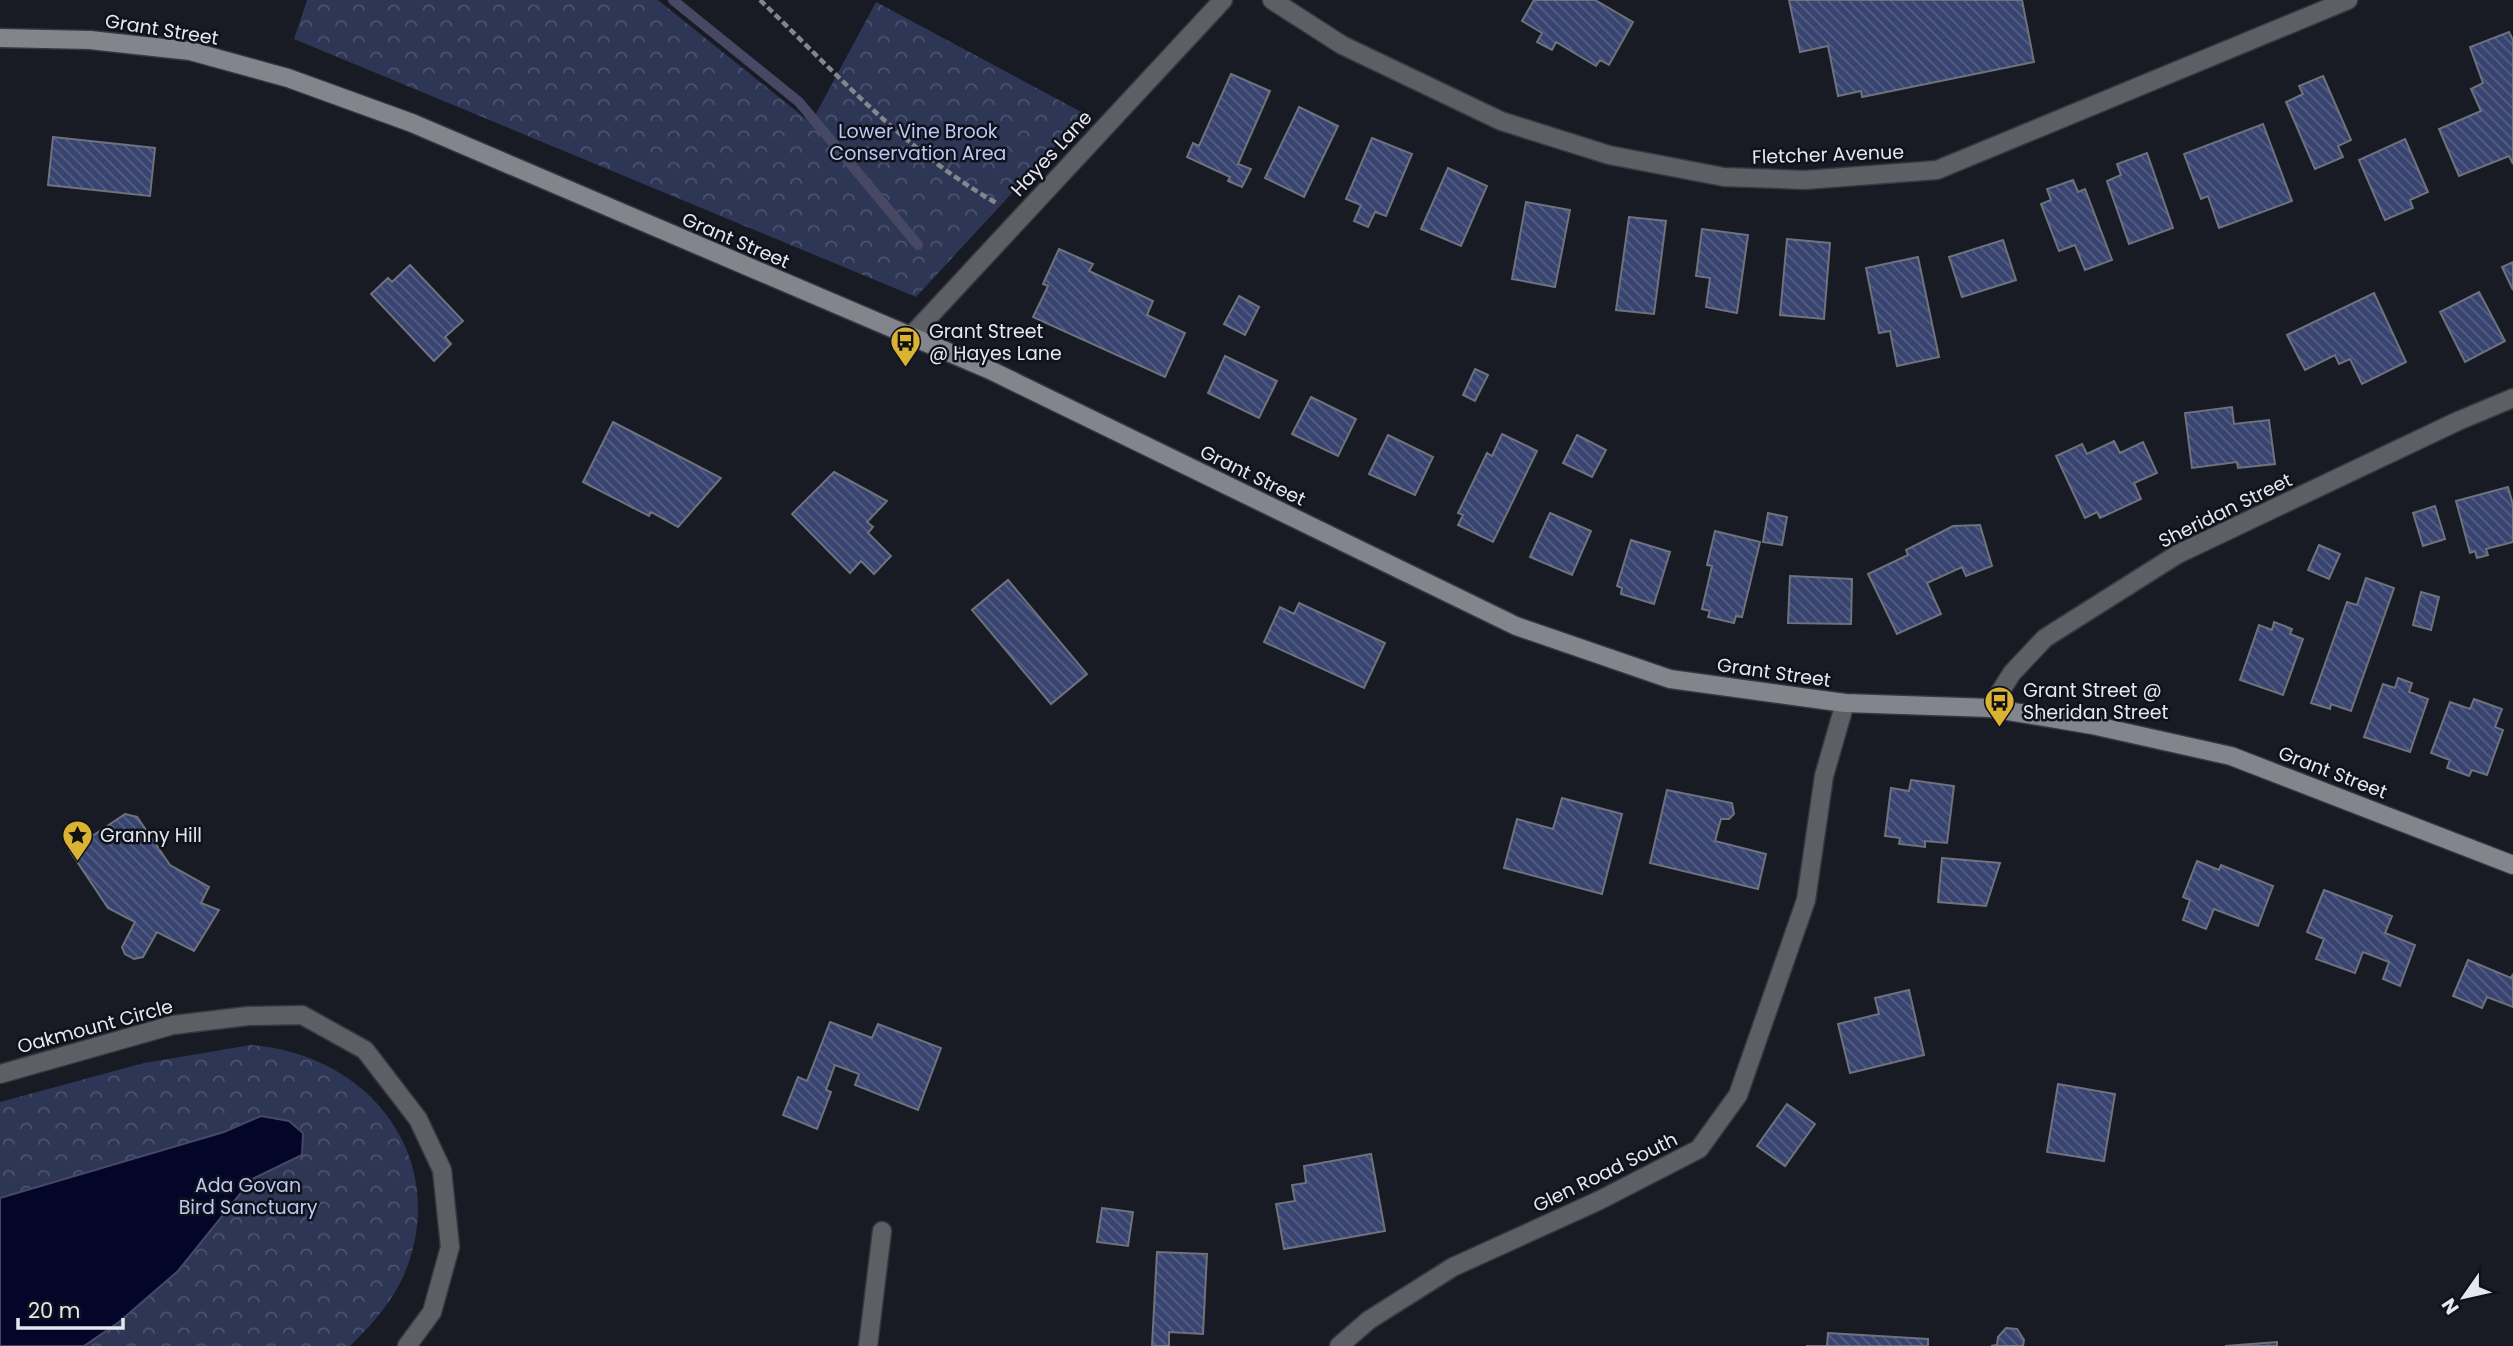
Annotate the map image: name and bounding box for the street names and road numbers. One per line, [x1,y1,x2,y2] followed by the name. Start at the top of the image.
[103,7,221,52] street label: Grant Street
[1005,104,1098,202] street label: Hayes Lane
[1752,138,1904,171] street label: Fletcher Avenue
[678,206,794,275] street label: Grant Street
[1195,438,1310,513] street label: Grant Street
[2154,466,2297,554] street label: Sheridan Street
[1715,651,1833,694] street label: Grant Street
[2275,739,2391,806] street label: Grant Street
[14,993,176,1060] street label: Oakmount Circle
[1529,1126,1682,1219] street label: Glen Road South

